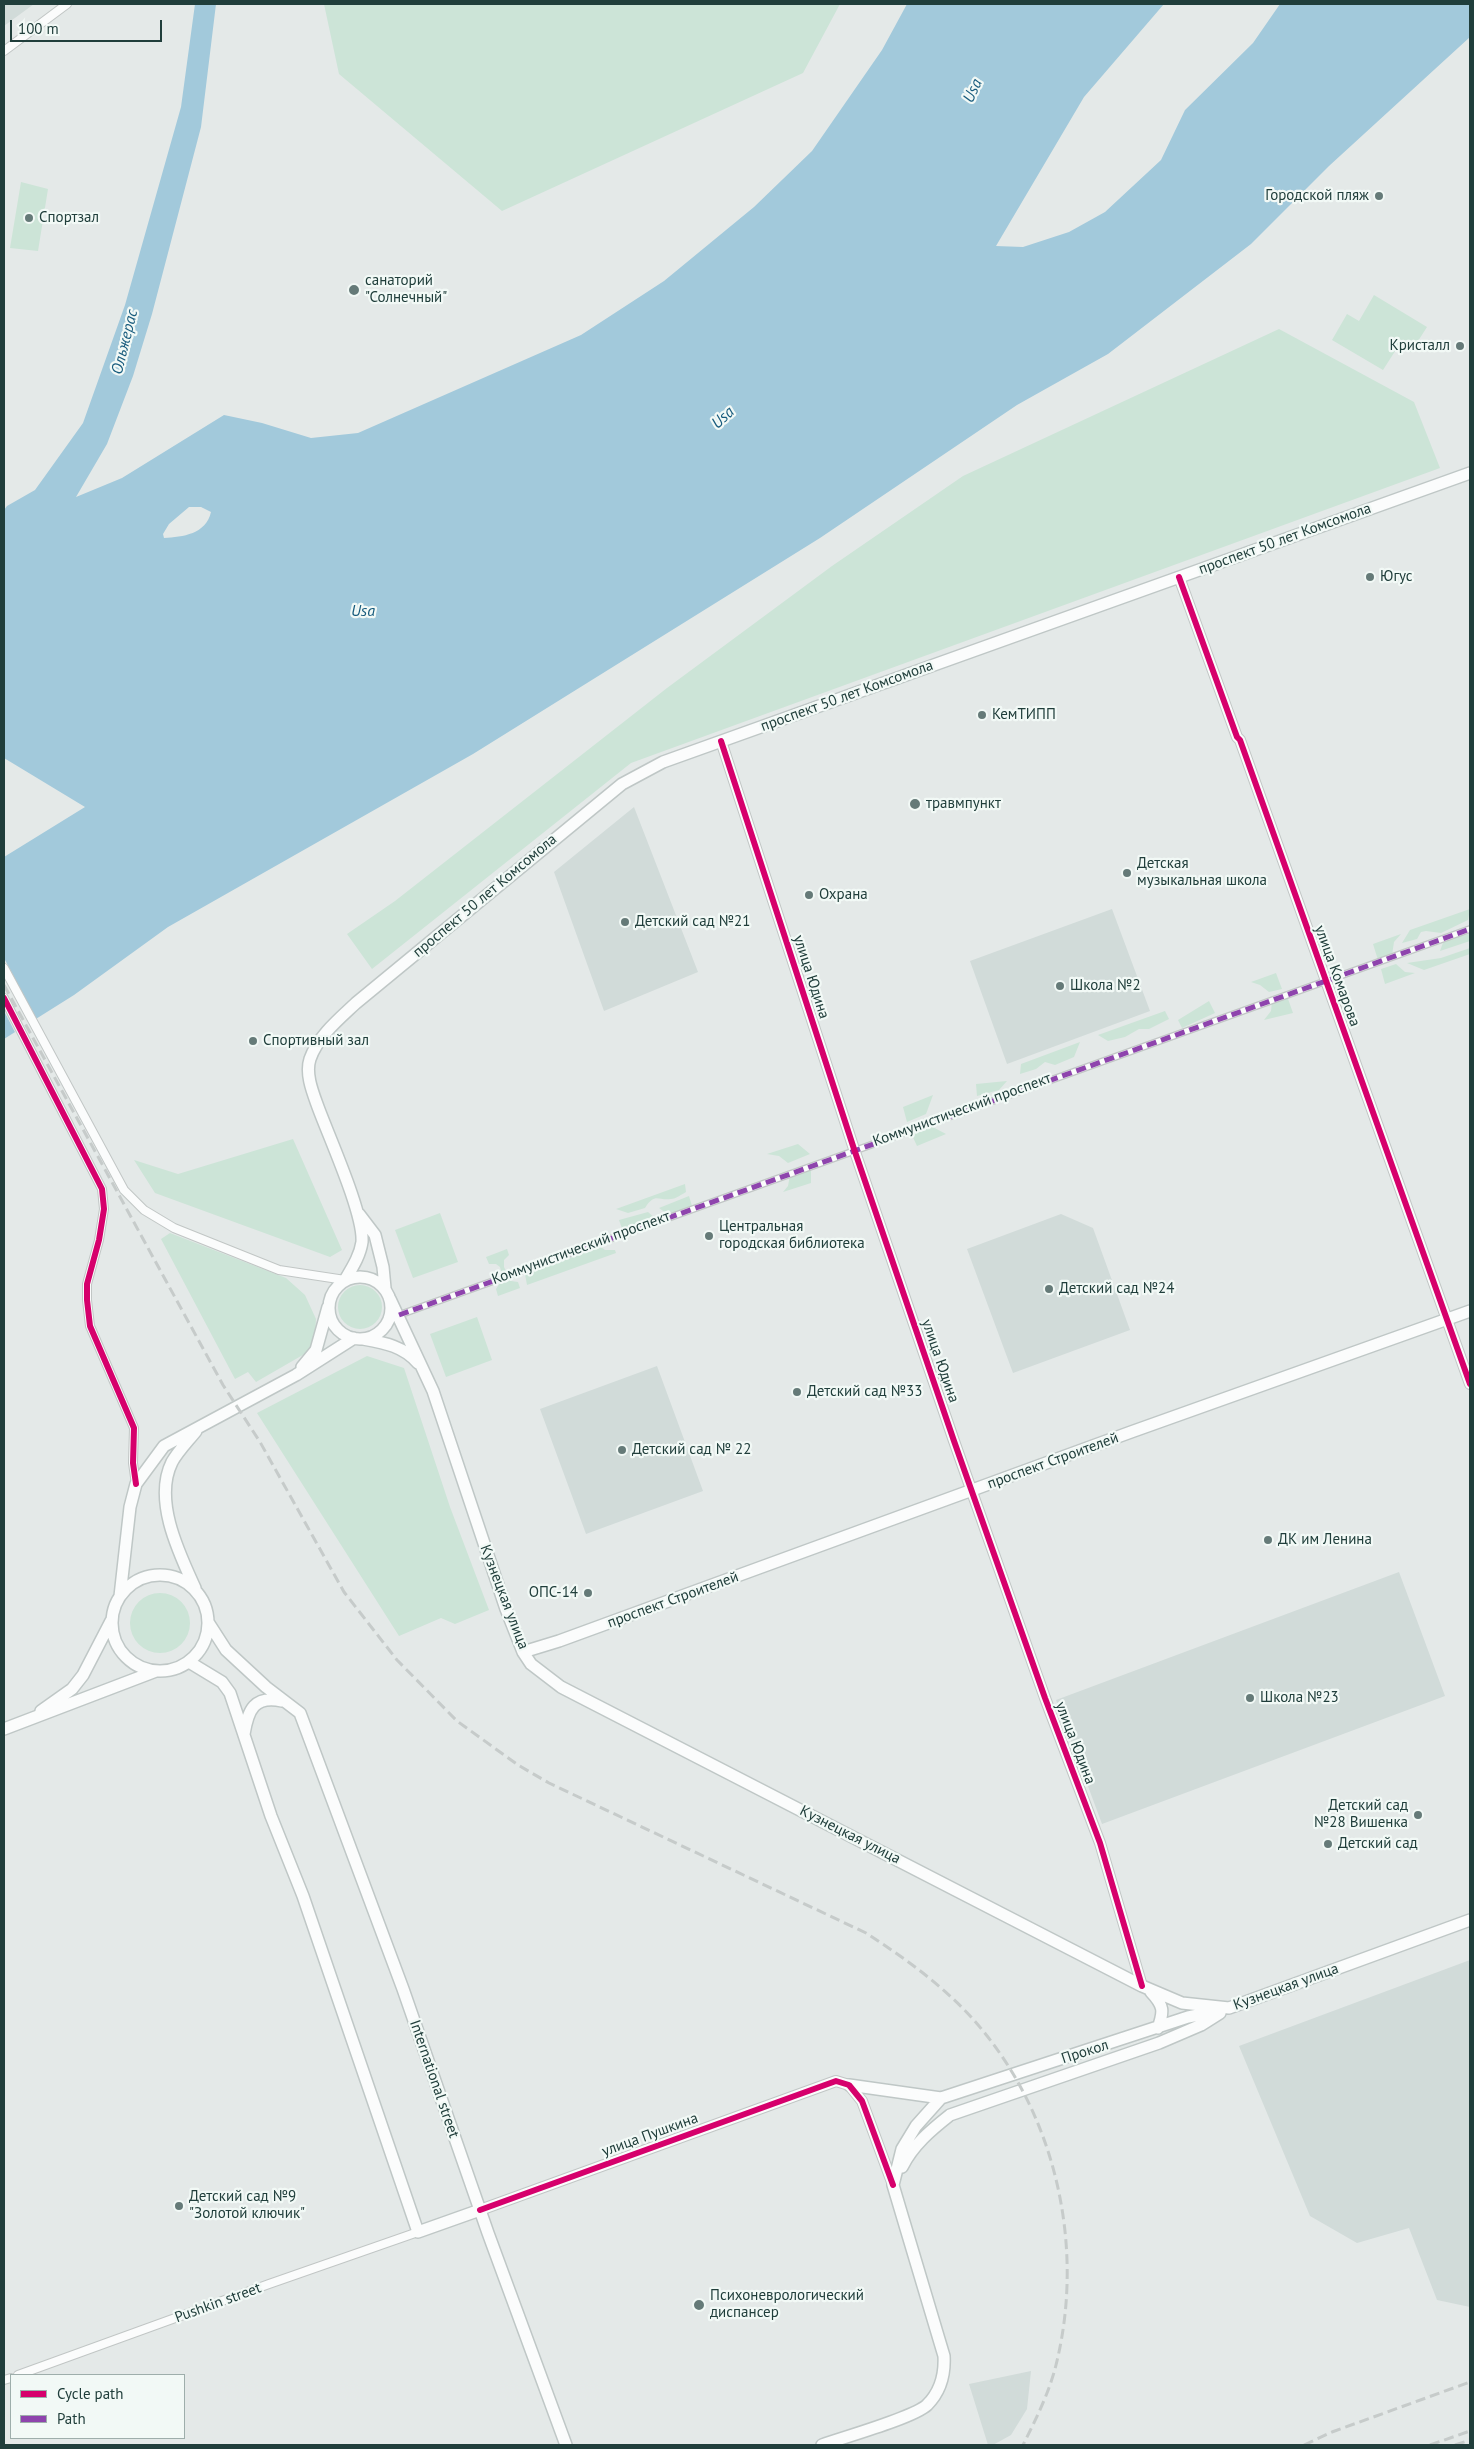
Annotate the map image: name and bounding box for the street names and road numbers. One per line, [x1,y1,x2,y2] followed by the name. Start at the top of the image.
[1196,499,1374,579] street label: проспект 50 лет Комсомола
[758,656,936,736] street label: проспект 50 лет Комсомола
[409,831,561,961] street label: проспект 50 лет Комсомола
[1310,923,1364,1029] street label: улица Комарова
[789,933,833,1021] street label: улица Юдина
[870,1069,1054,1151] street label: Коммунистический проспект
[489,1207,673,1289] street label: Коммунистический проспект
[917,1317,963,1405] street label: улица Юдина
[985,1429,1121,1493] street label: проспект Строителей
[476,1542,532,1652] street label: Кузнецкая улица
[605,1568,741,1632] street label: проспект Строителей
[1051,1699,1099,1787] street label: улица Юдина
[797,1802,903,1868] street label: Кузнецкая улица
[1231,1960,1341,2014] street label: Кузнецкая улица
[405,2018,463,2140] street label: International street
[1059,2036,1111,2068] street label: Прокол
[599,2109,701,2161] street label: улица Пушкина
[172,2279,264,2327] street label: Pushkin street

